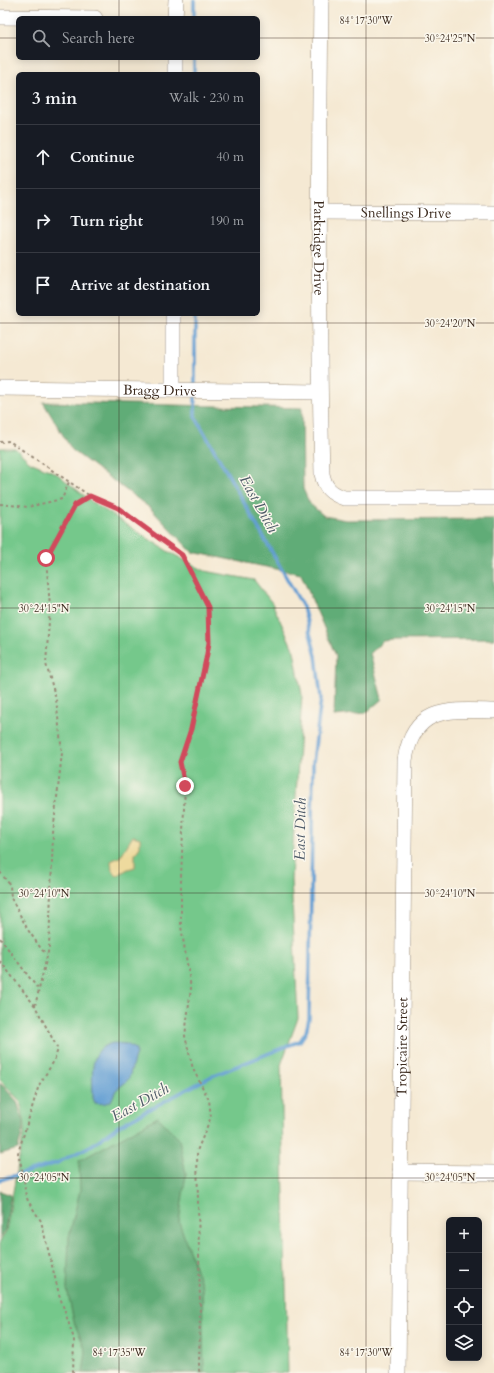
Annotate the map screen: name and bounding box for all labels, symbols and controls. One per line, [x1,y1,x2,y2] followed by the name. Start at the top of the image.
[339,14,394,28] text: 84°17'30"W
[16,16,260,60] search box
[30,27,52,49] icon: search
[62,28,135,48] text: Search here
[425,32,476,46] text: 30°24'25"N
[32,87,77,110] text: 3 min
[169,89,244,107] text: Walk · 230 m
[32,146,54,168] icon: ahead
[70,147,135,167] text: Continue
[216,148,244,166] text: 40 m
[309,200,328,296] street label: Parkridge Drive
[361,203,451,223] street label: Snellings Drive
[32,210,54,232] icon: right
[70,211,143,231] text: Turn right
[210,212,244,230] text: 190 m
[32,274,54,296] icon: arrive
[70,275,210,295] text: Arrive at destination
[425,317,476,331] text: 30°24'20"N
[123,381,197,400] street label: Bragg Drive
[235,472,283,537] water label: East Ditch
[37,549,55,567] route start
[19,602,70,616] text: 30°24'15"N
[425,602,476,616] text: 30°24'15"N
[176,777,194,795] route end
[289,797,311,860] water label: East Ditch
[19,887,70,901] text: 30°24'10"N
[425,887,476,901] text: 30°24'10"N
[392,997,412,1097] street label: Tropicaire Street
[108,1078,173,1126] water label: East Ditch
[19,1171,70,1185] text: 30°24'05"N
[425,1171,476,1185] text: 30°24'05"N
[446,1217,482,1361] map controls
[446,1217,482,1253] button: +
[446,1253,482,1289] button: −
[446,1289,482,1325] button: locate
[446,1325,482,1361] button: layers
[92,1346,147,1360] text: 84°17'35"W
[339,1346,394,1360] text: 84°17'30"W

